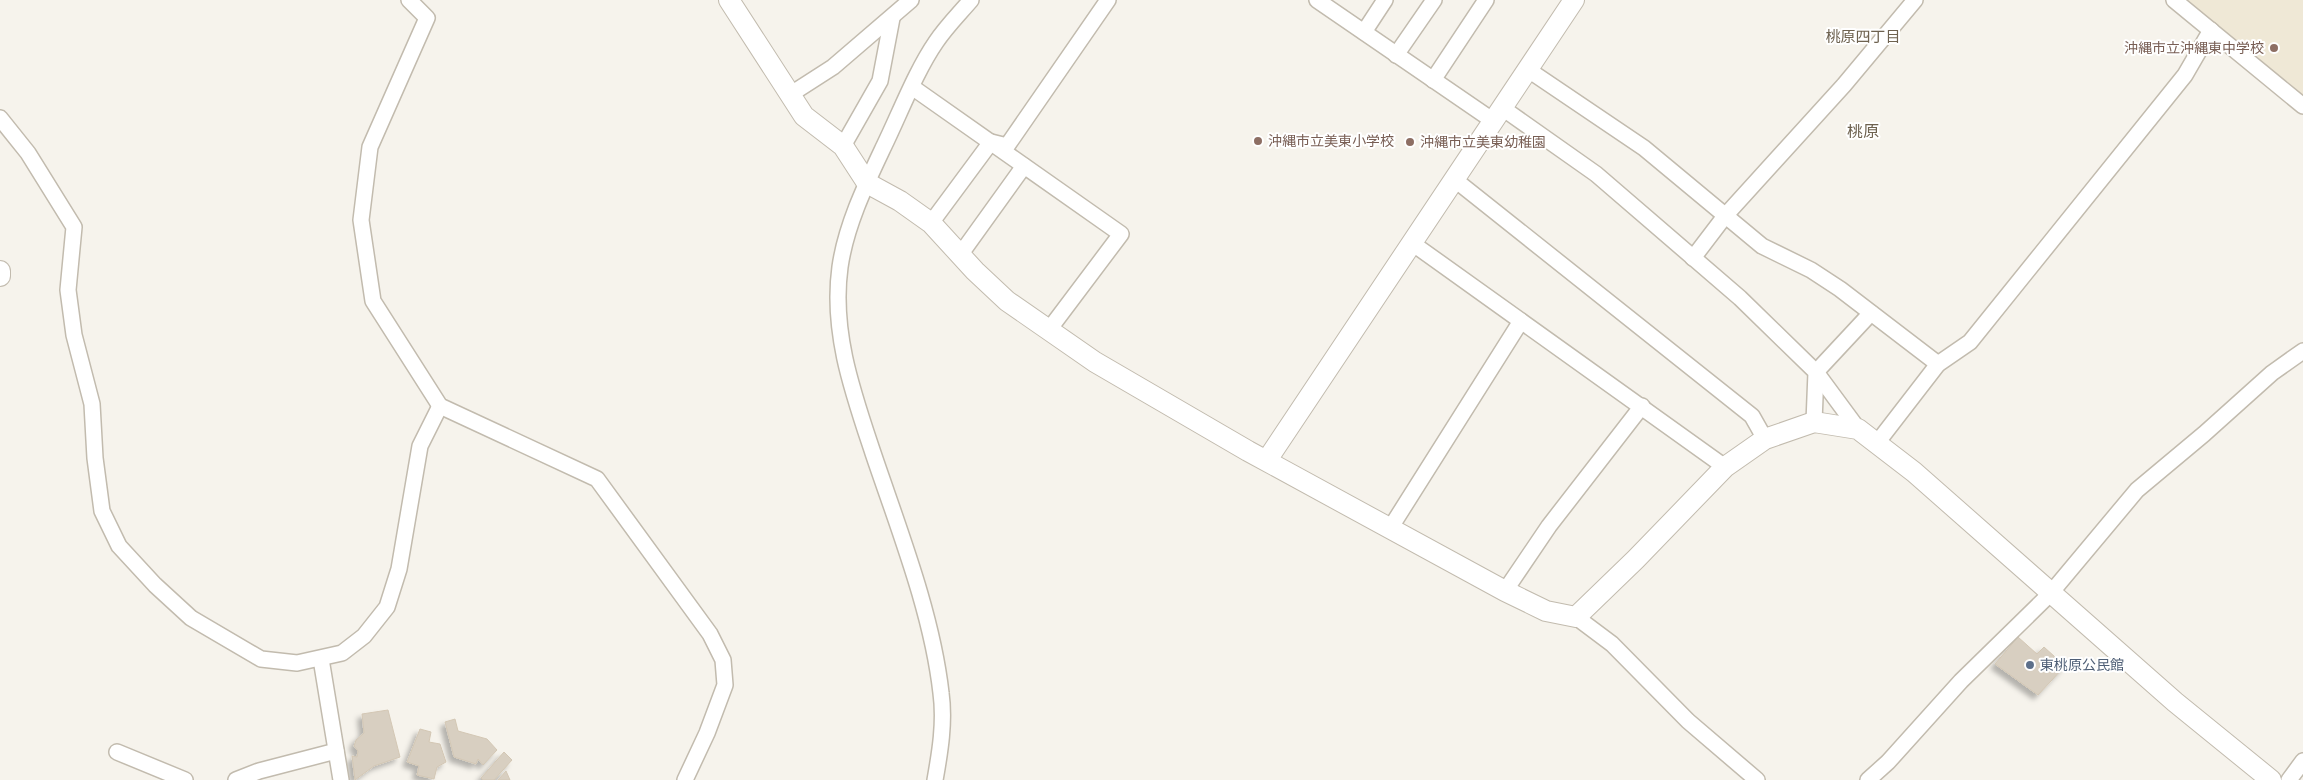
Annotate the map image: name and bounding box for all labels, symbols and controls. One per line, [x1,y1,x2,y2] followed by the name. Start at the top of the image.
[1825,28,1901,46] district label: 桃原四丁目
[2124,40,2264,56] place label: 沖縄市立沖縄東中学校
[2268,42,2280,54] marker: 沖縄市立沖縄東中学校
[1847,122,1879,141] district label: 桃原
[1268,133,1394,149] place label: 沖縄市立美東小学校
[1420,134,1546,150] place label: 沖縄市立美東幼稚園
[1252,135,1264,147] marker: 沖縄市立美東小学校
[1404,136,1416,148] marker: 沖縄市立美東幼稚園
[2040,657,2124,673] place label: 東桃原公民館
[2024,659,2036,671] marker: 東桃原公民館

